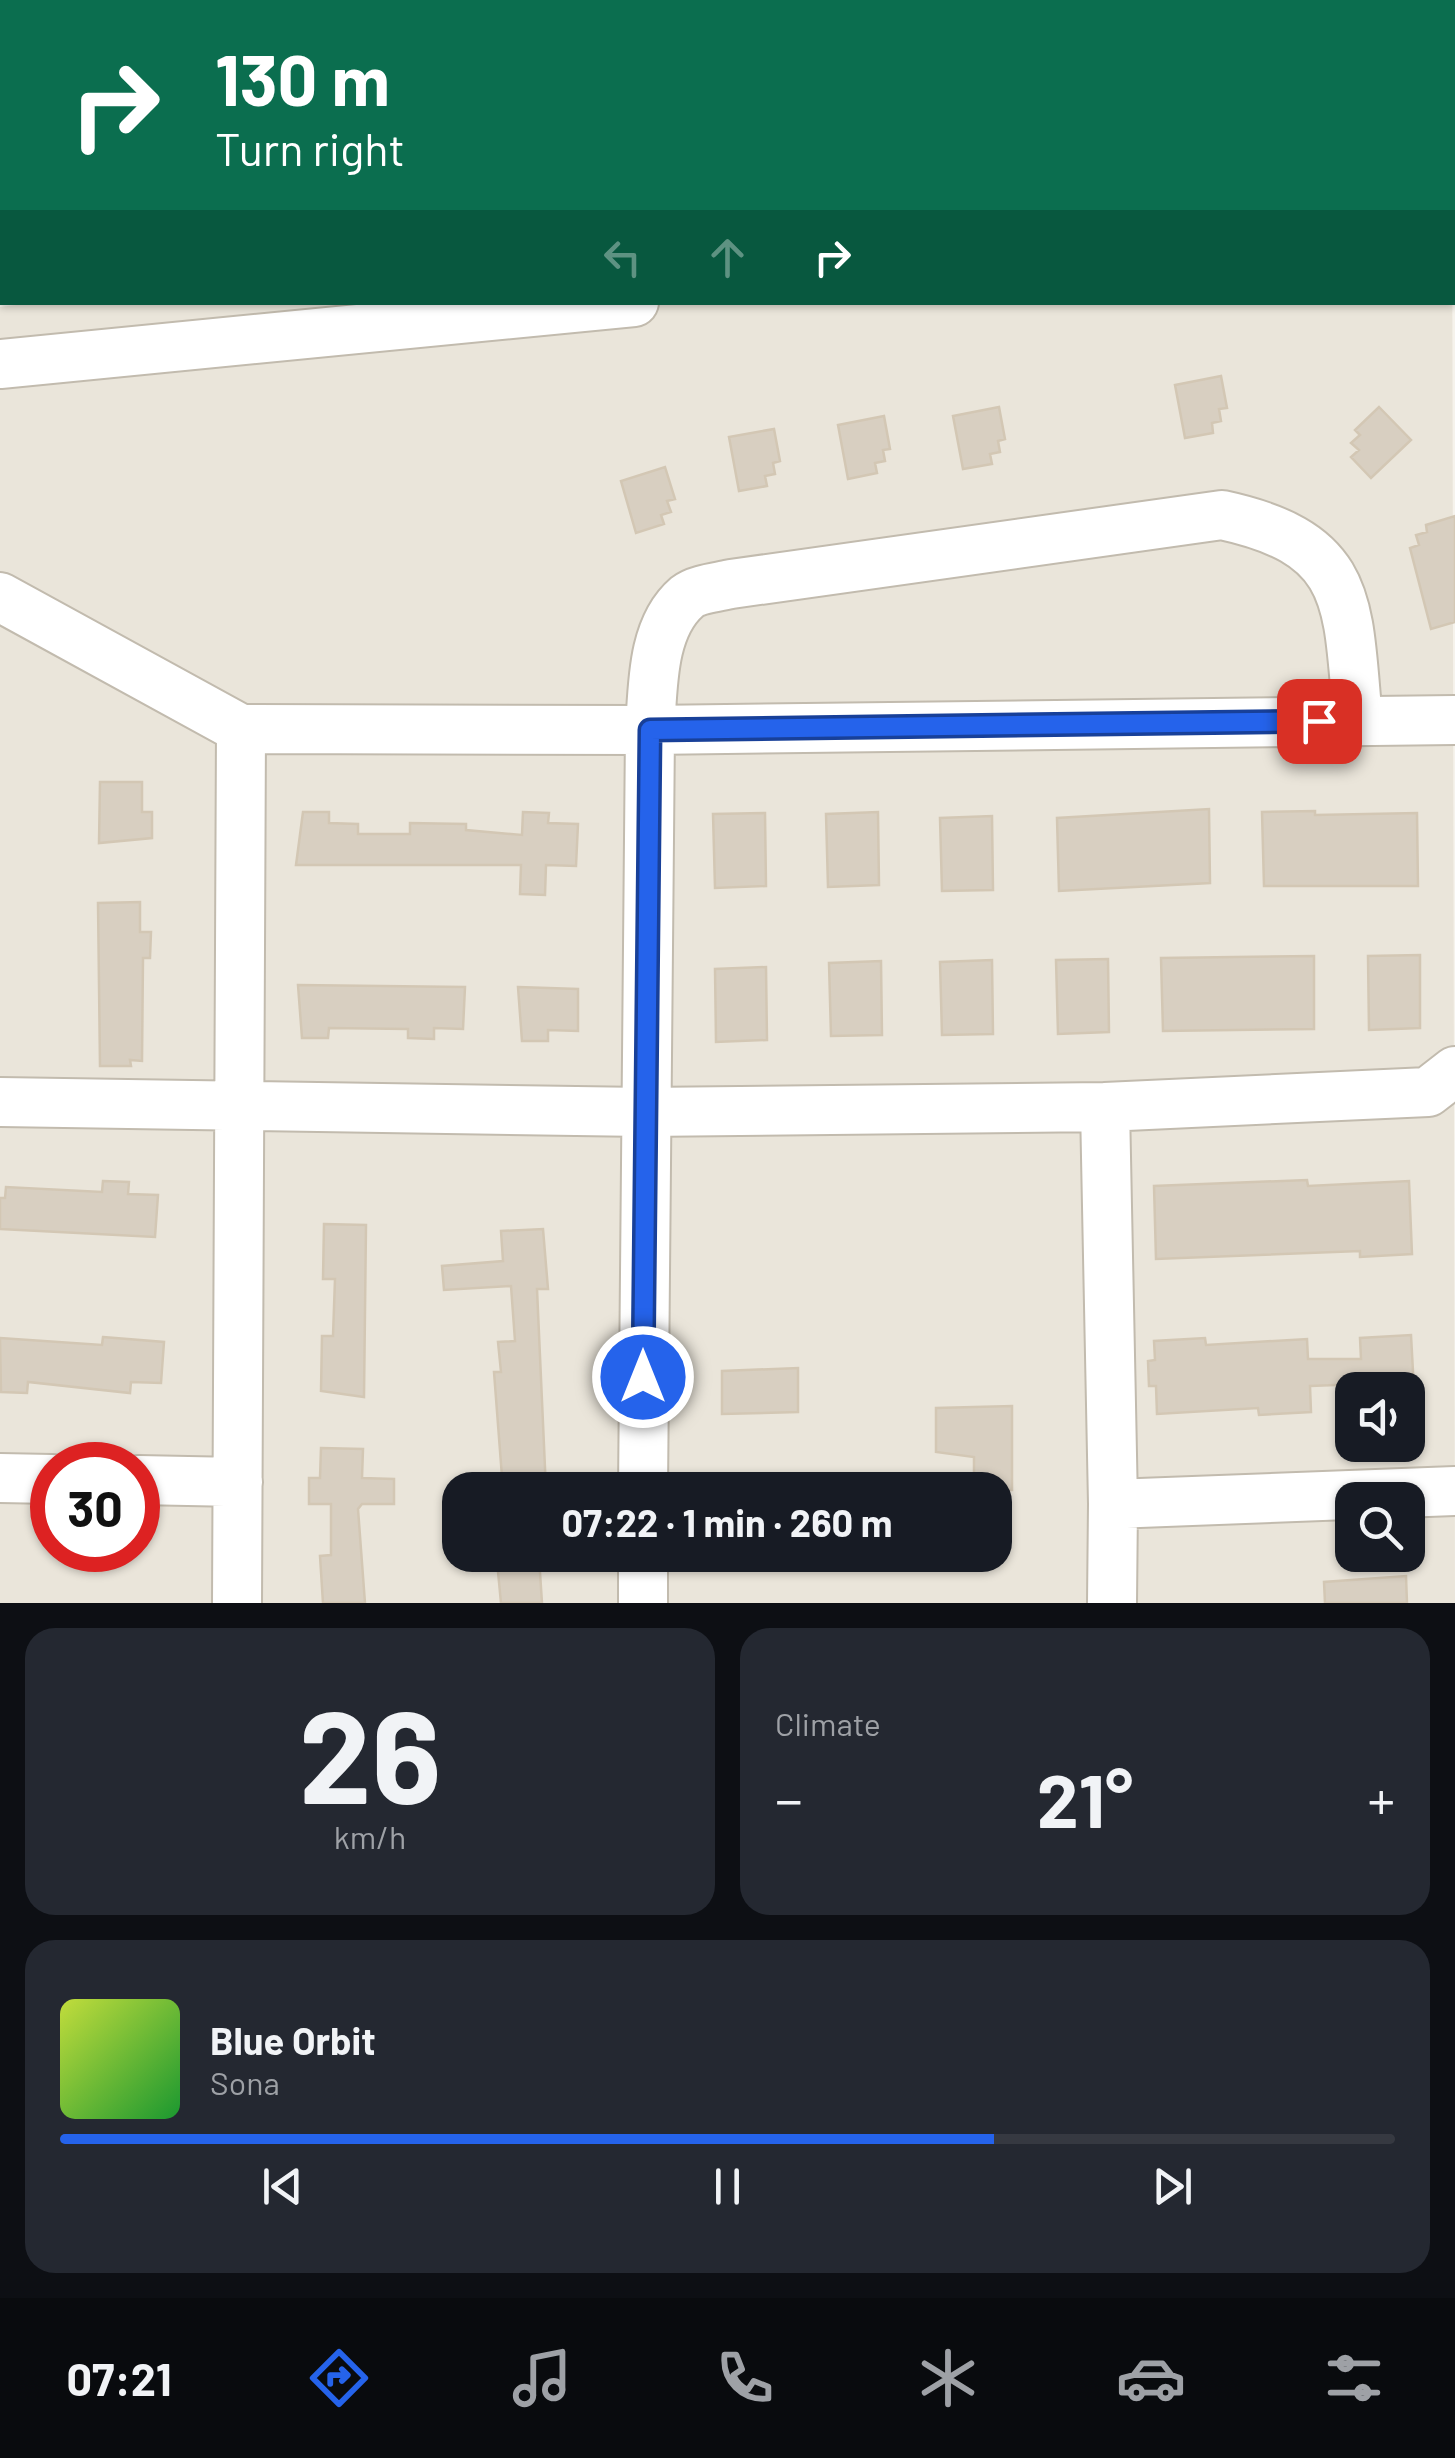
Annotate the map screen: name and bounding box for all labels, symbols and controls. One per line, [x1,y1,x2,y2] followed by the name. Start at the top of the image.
[215,36,390,120] text: 130 m
[50,40,180,170] icon: right
[215,121,405,175] text: Turn right
[595,230,650,285] icon: left
[700,230,755,285] icon: ahead
[805,230,860,285] icon: right
[1277,679,1362,764] pin
[1292,694,1347,749] icon: arrive
[591,1325,695,1429] position arrow
[1335,1372,1425,1572] map controls
[1335,1372,1425,1462] button: sound
[30,1442,160,1572] speed limit sign: 30
[1335,1482,1425,1572] button: search
[561,1499,893,1545] text: 07:22 · 1 min · 260 m
[299,1674,441,1830] text: 26
[775,1704,881,1742] text: Climate
[1037,1753,1133,1843] text: 21°
[775,1765,803,1831] text: −
[1367,1765,1395,1831] text: +
[334,1817,406,1855] text: km/h
[210,2017,376,2063] text: Blue Orbit
[210,2063,280,2101] text: Sona
[255,2159,310,2214] icon: previous
[700,2159,755,2214] icon: pause
[1145,2159,1200,2214] icon: next
[304,2343,374,2413] icon: directions
[507,2343,577,2413] icon: music
[710,2343,780,2413] icon: phone
[913,2343,983,2413] icon: climate
[1116,2343,1186,2413] icon: car
[1319,2343,1389,2413] icon: filters
[66,2351,172,2405] text: 07:21

